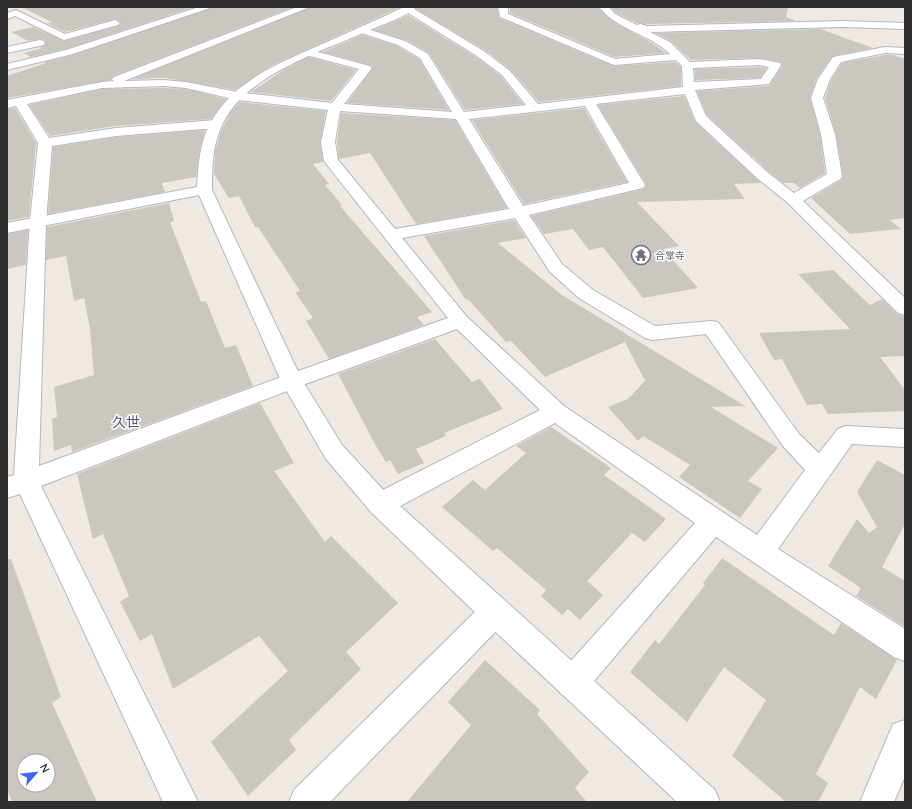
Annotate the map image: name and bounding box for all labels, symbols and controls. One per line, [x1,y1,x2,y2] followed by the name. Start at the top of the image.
[630,244,652,266] temple icon: 合掌寺
[655,249,685,262] place label: 合掌寺
[112,413,140,431] district label: 久世
[16,753,56,793] north arrow
[37,761,53,775] text: N

